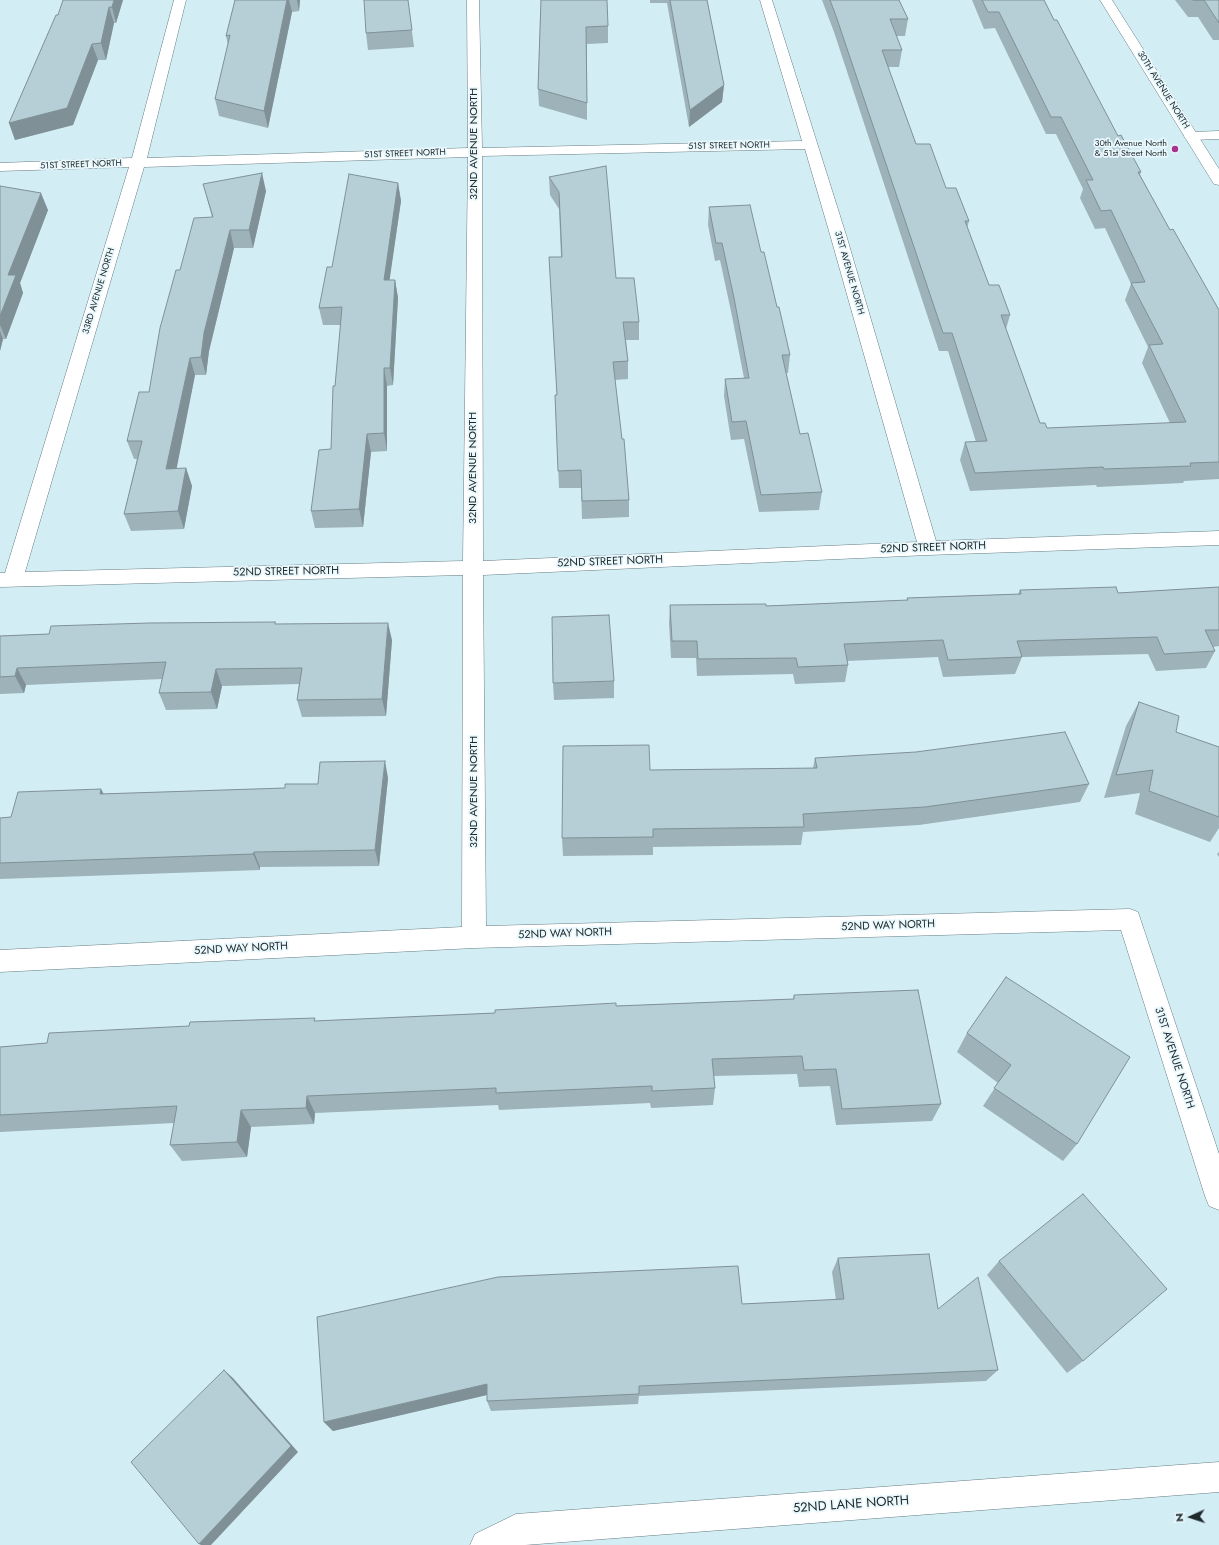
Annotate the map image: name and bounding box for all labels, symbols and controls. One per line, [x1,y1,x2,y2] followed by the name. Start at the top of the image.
[1135,49,1191,131] street label: 30TH AVENUE NORTH
[467,88,481,200] street label: 32ND AVENUE NORTH
[1095,139,1167,160] place label: 30th Avenue North & 51st Street North
[688,140,770,152] street label: 51ST STREET NORTH
[1170,144,1180,154] marker: 30th Avenue North & 51st Street North
[364,147,446,161] street label: 51ST STREET NORTH
[40,158,122,172] street label: 51ST STREET NORTH
[832,230,866,316] street label: 31ST AVENUE NORTH
[81,247,117,335] street label: 33RD AVENUE NORTH
[466,412,480,524] street label: 32ND AVENUE NORTH
[880,540,986,556] street label: 52ND STREET NORTH
[557,554,663,570] street label: 52ND STREET NORTH
[233,564,339,580] street label: 52ND STREET NORTH
[467,736,481,848] street label: 32ND AVENUE NORTH
[841,918,935,934] street label: 52ND WAY NORTH
[518,926,612,942] street label: 52ND WAY NORTH
[194,940,288,958] street label: 52ND WAY NORTH
[1151,1006,1197,1110] street label: 31ST AVENUE NORTH
[792,1493,910,1517] street label: 52ND LANE NORTH
[1171,1497,1211,1537] north arrow
[1171,1513,1187,1522] text: N

